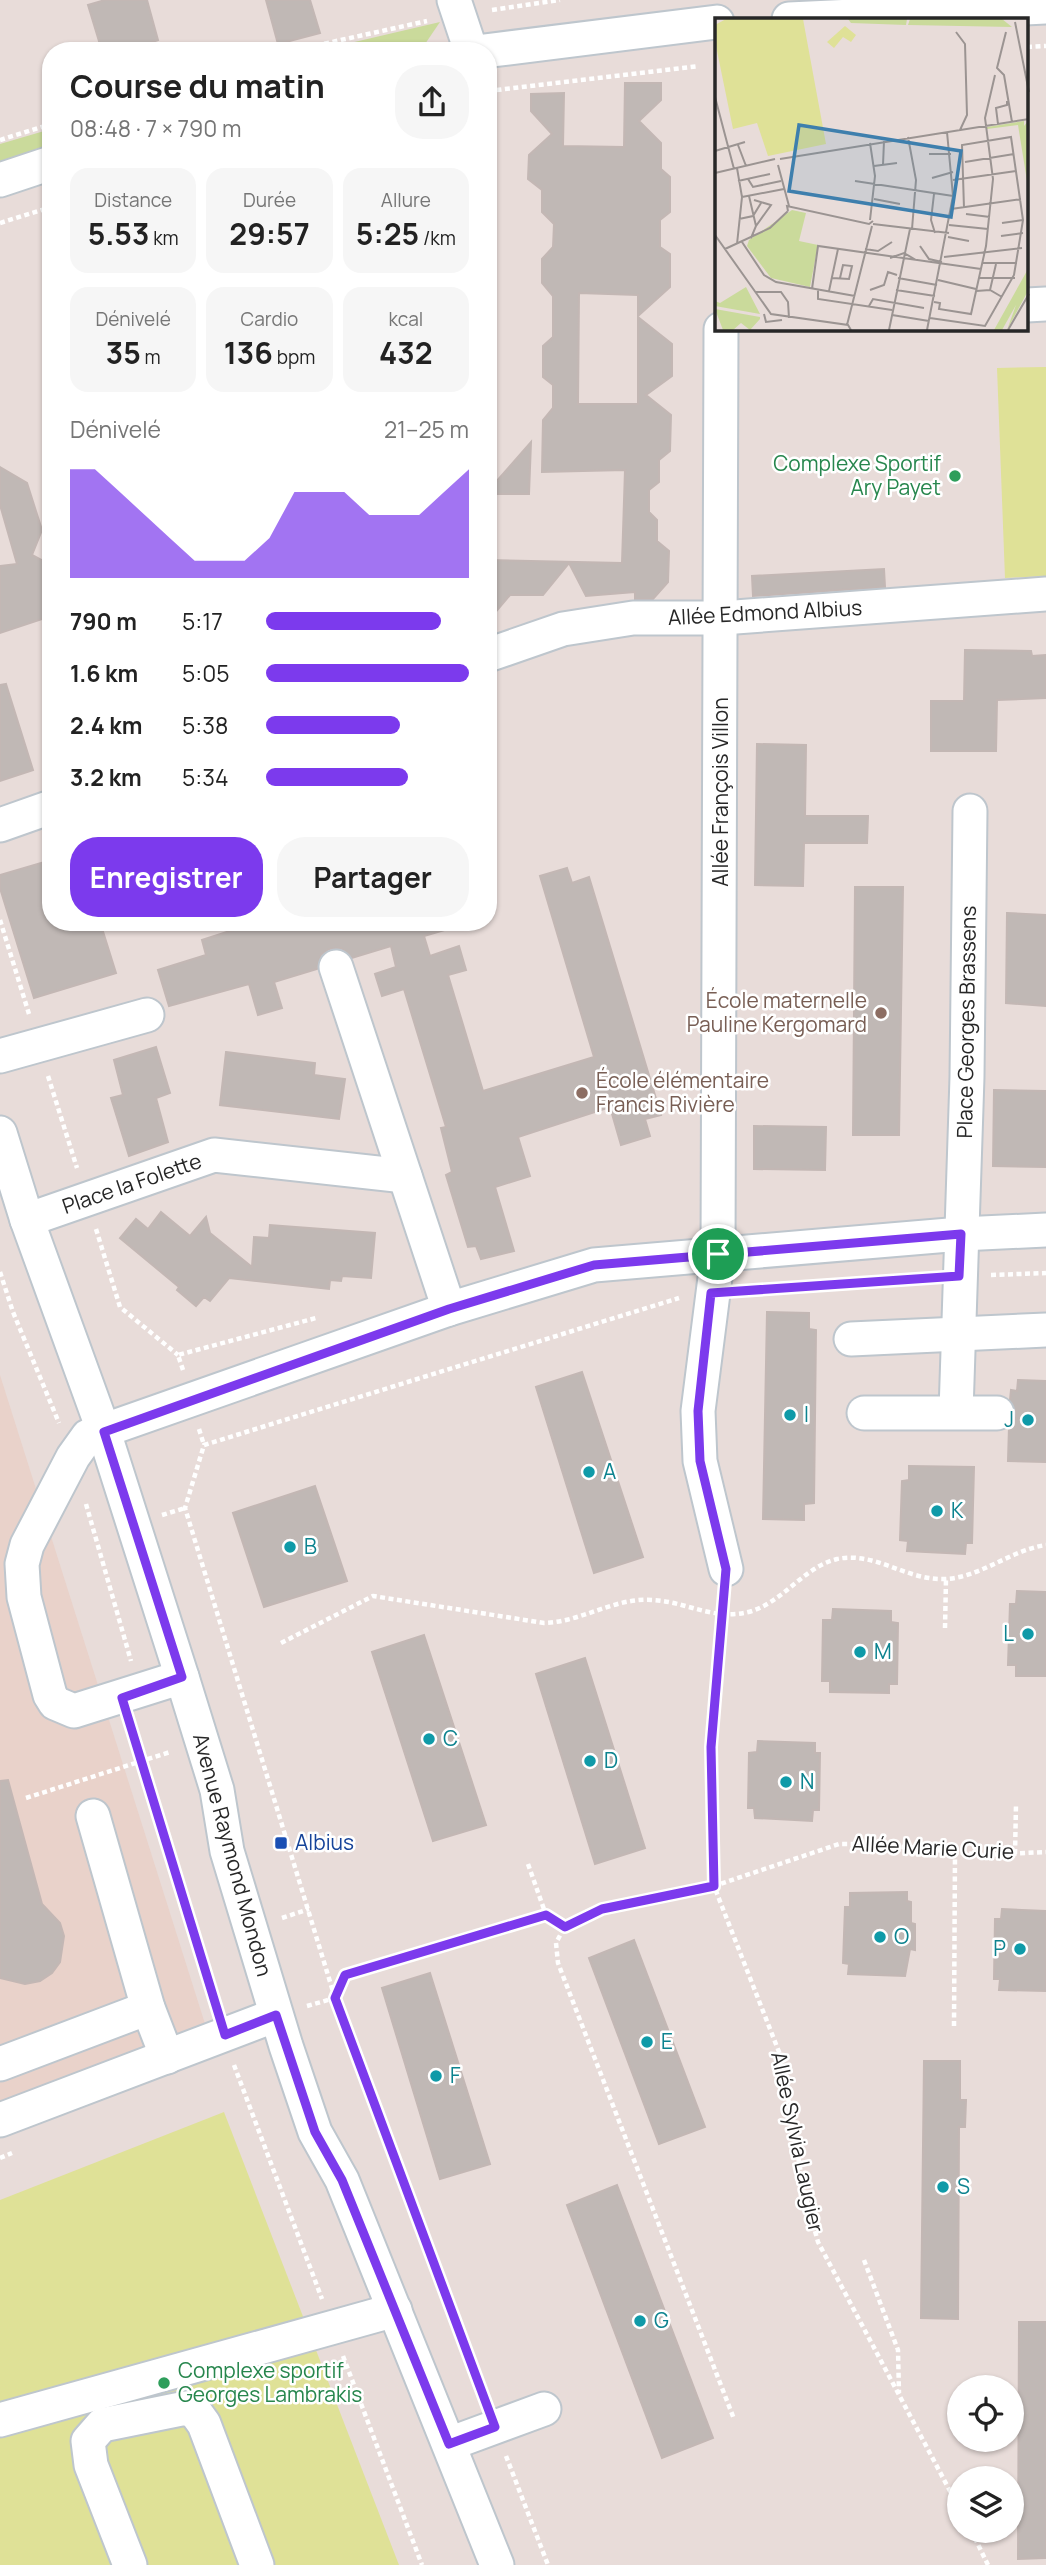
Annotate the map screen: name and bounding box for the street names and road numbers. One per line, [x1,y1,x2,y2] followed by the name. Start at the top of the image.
[667,593,863,631] street label: Allée Edmond Albius
[706,697,734,887] street label: Allée François Villon
[950,905,982,1139] street label: Place Georges Brassens
[58,1146,205,1220] street label: Place la Folette
[187,1730,279,1979] street label: Avenue Raymond Mondon
[851,1829,1015,1865] street label: Allée Marie Curie
[765,2049,831,2235] street label: Allée Sylvia Laugier

